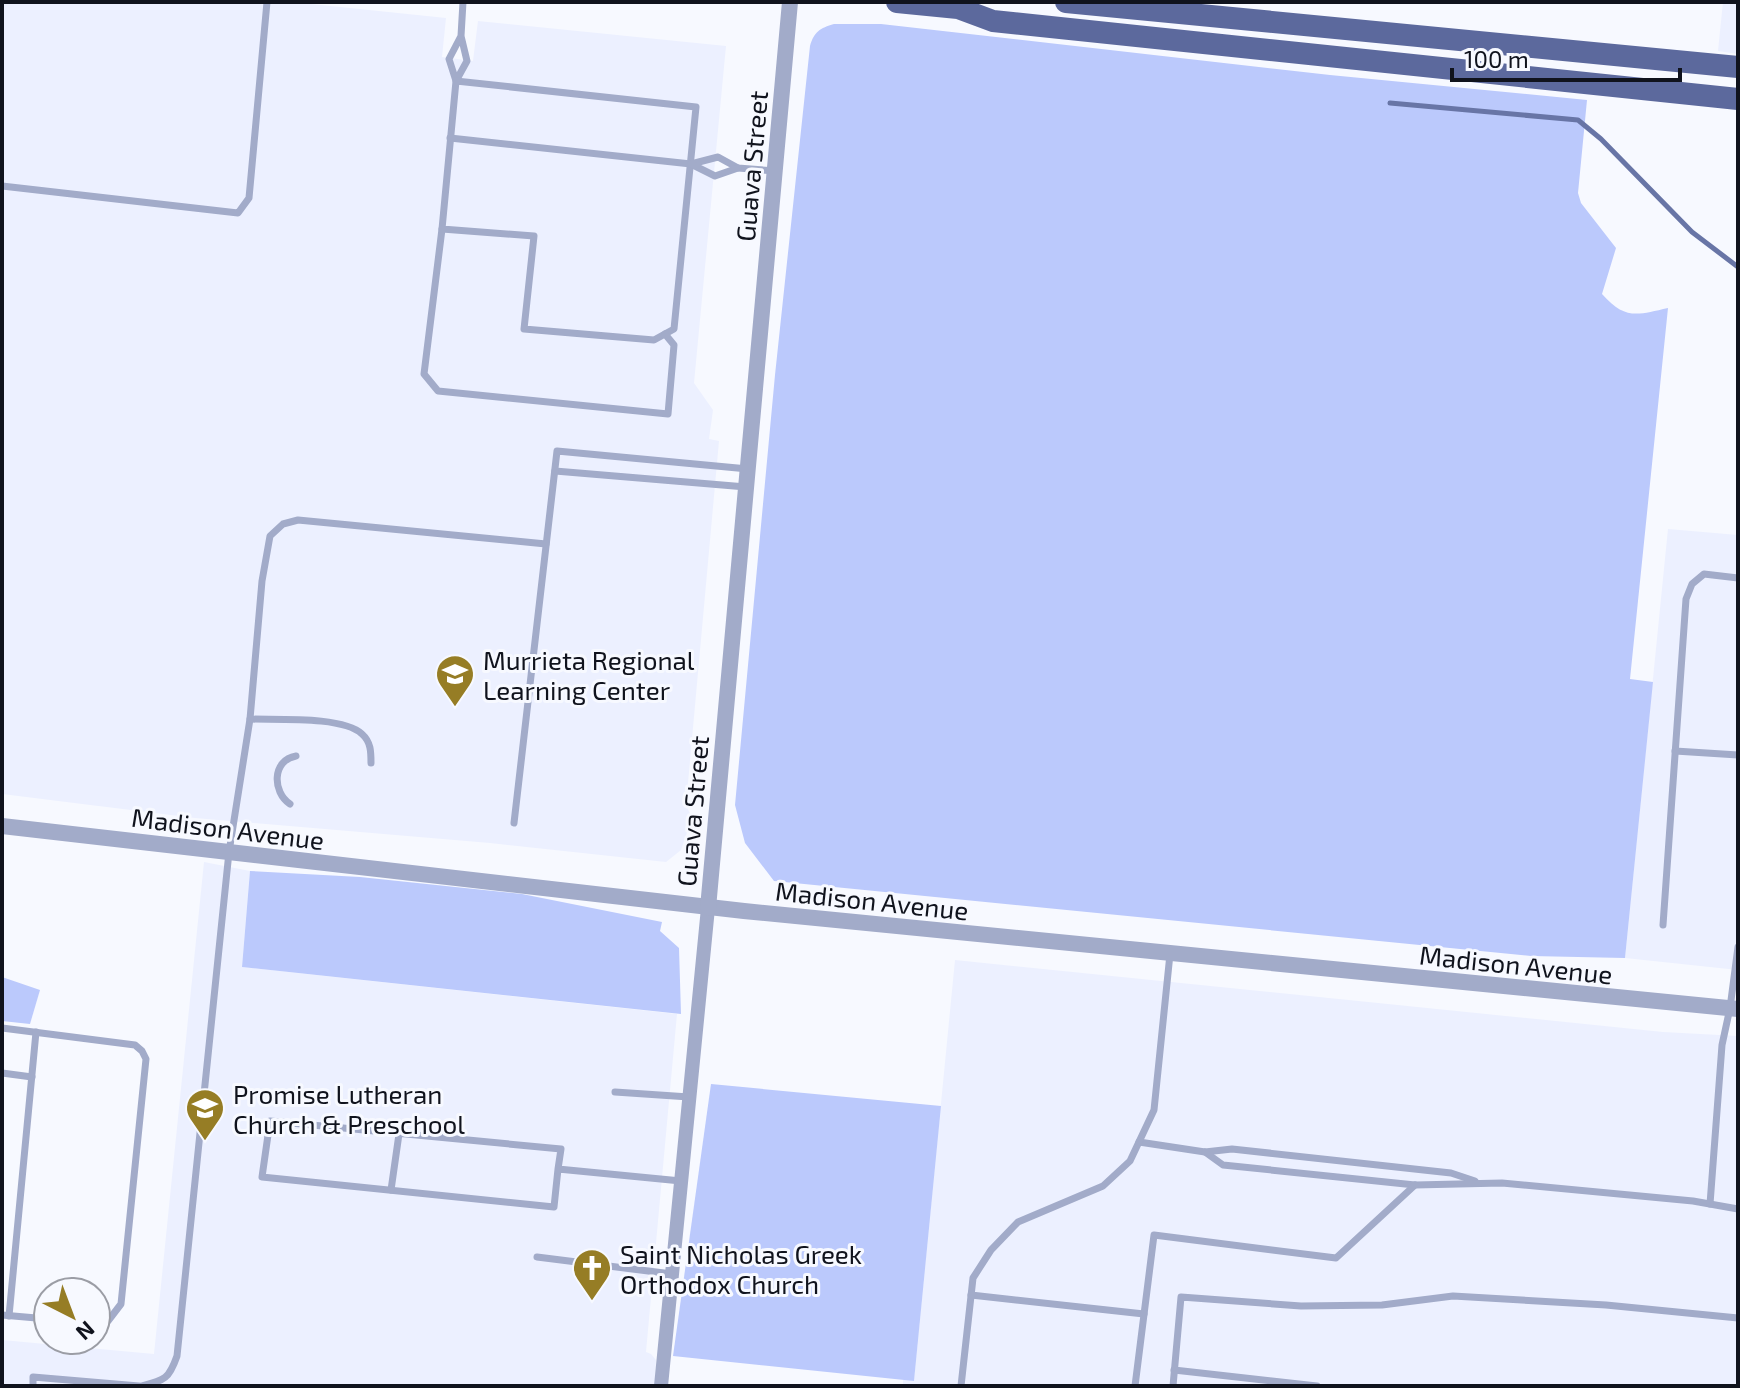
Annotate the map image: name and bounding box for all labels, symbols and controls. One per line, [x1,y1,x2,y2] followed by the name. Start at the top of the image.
[1452,32,1680,82] scale bar
[1464,44,1529,73] text: 100 m
[729,89,773,243] street label: Guava Street
[483,644,695,705] place label: Murrieta Regional Learning Center
[434,653,476,708] school or university icon: Murrieta Regional Learning Center
[670,734,714,888] street label: Guava Street
[130,801,326,855] street label: Madison Avenue
[774,874,970,926] street label: Madison Avenue
[1418,938,1614,990] street label: Madison Avenue
[233,1078,465,1139] place label: Promise Lutheran Church & Preschool
[184,1087,226,1142] school or university icon: Promise Lutheran Church & Preschool
[620,1238,862,1299] place label: Saint Nicholas Greek Orthodox Church
[571,1247,613,1302] church icon: Saint Nicholas Greek Orthodox Church
[32,1276,112,1356] north arrow
[71,1317,101,1347] text: N

